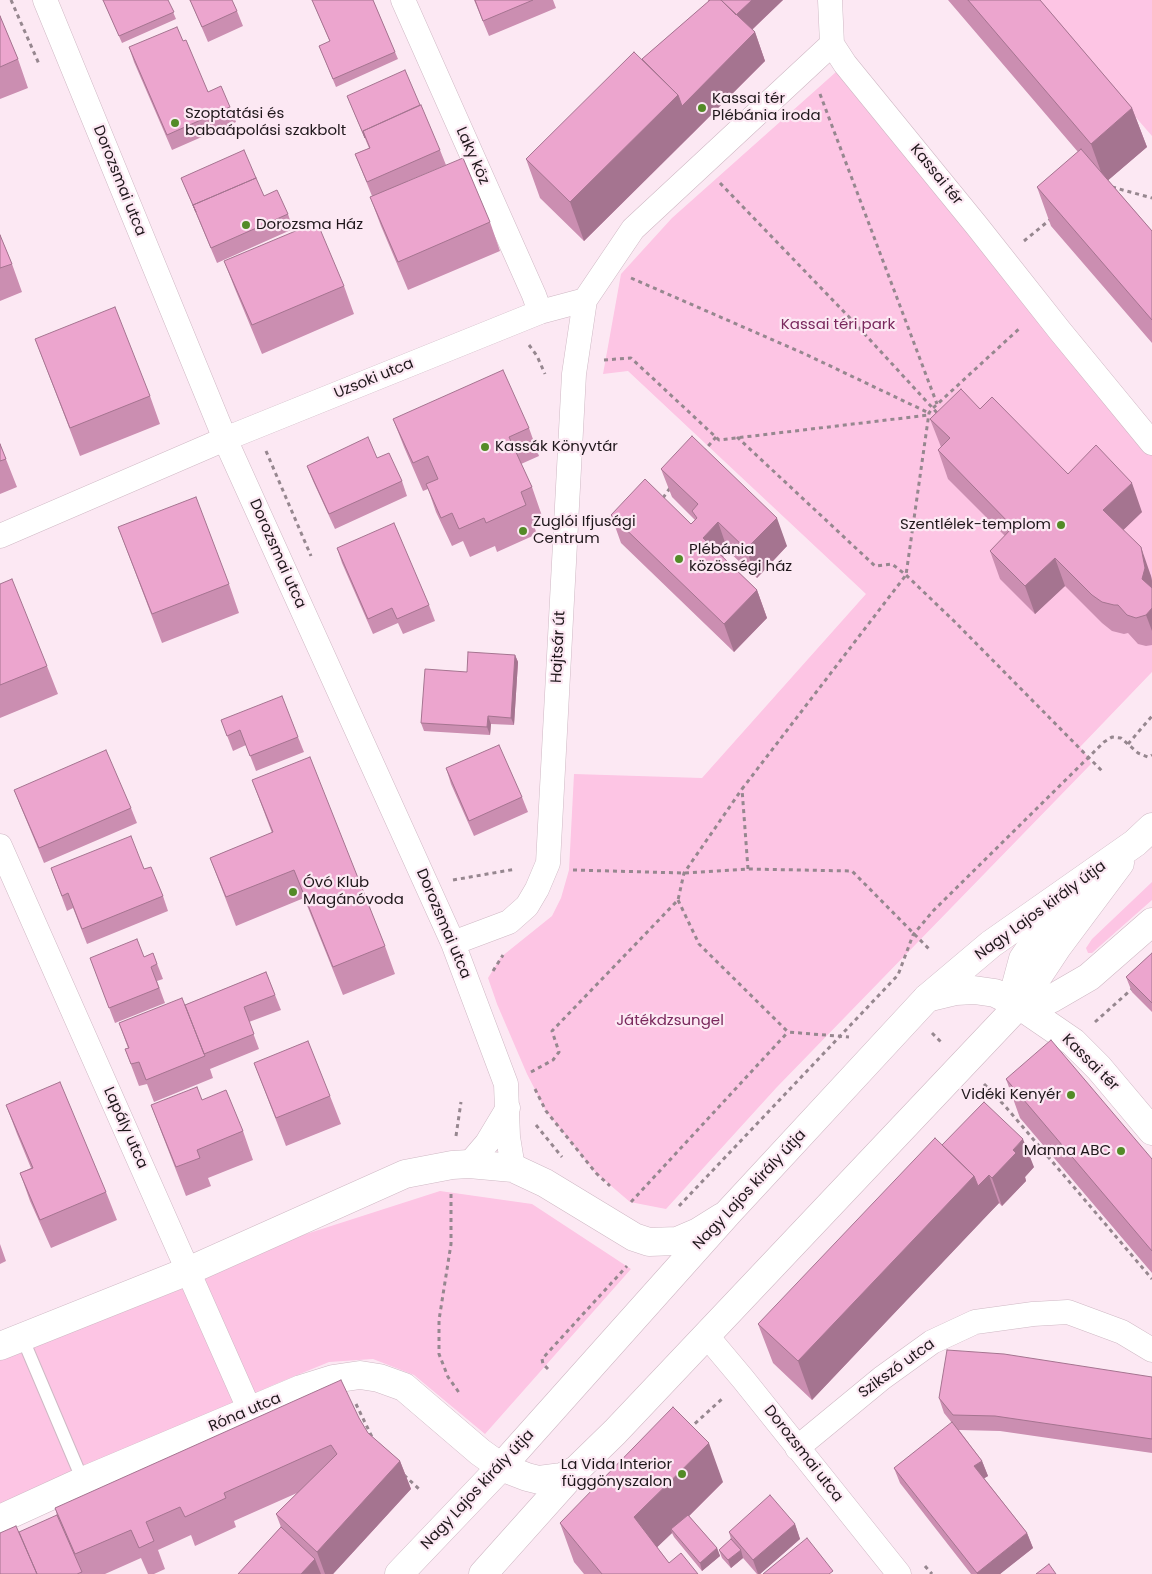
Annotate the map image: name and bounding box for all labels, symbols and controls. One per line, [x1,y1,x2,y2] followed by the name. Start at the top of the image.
[712,90,821,125] place label: Kassai tér Plébánia iroda
[696,102,708,114] marker: Kassai tér Plébánia iroda
[185,105,346,140] place label: Szoptatási és babaápolási szakbolt
[169,117,181,129] marker: Szoptatási és babaápolási szakbolt
[89,123,149,239] street label: Dorozsmai utca
[451,125,493,187] street label: Laky köz
[906,141,966,209] street label: Kassai tér
[256,216,363,234] place label: Dorozsma Ház
[240,219,252,231] marker: Dorozsma Ház
[781,316,895,334] park label: Kassai téri park
[332,355,416,403] street label: Uzsoki utca
[495,438,618,456] place label: Kassák Könyvtár
[479,441,491,453] marker: Kassák Könyvtár
[245,497,309,611] street label: Dorozsmai utca
[533,513,636,548] place label: Zuglói Ifjusági Centrum
[900,516,1051,534] place label: Szentlélek-templom
[1055,519,1067,531] marker: Szentlélek-templom
[517,525,529,537] marker: Zuglói Ifjusági Centrum
[689,541,792,576] place label: Plébánia közösségi ház
[673,553,685,565] marker: Plébánia közösségi ház
[548,610,570,684] street label: Hajtsár út
[972,858,1110,964] street label: Nagy Lajos király útja
[412,866,474,982] street label: Dorozsmai utca
[303,874,404,909] place label: Óvó Klub Magánóvoda
[287,886,299,898] marker: Óvó Klub Magánóvoda
[616,1012,724,1030] park label: Játékdzsungel
[1058,1031,1122,1095] street label: Kassai tér
[99,1084,151,1172] street label: Lapály utca
[961,1086,1061,1104] place label: Vidéki Kenyér
[1065,1089,1077,1101] marker: Vidéki Kenyér
[690,1126,810,1254] street label: Nagy Lajos király útja
[1024,1142,1111,1160] place label: Manna ABC
[1115,1145,1127,1157] marker: Manna ABC
[855,1335,939,1403] street label: Szikszó utca
[206,1390,284,1436] street label: Róna utca
[760,1402,846,1506] street label: Dorozsmai utca
[418,1426,538,1554] street label: Nagy Lajos király útja
[561,1456,672,1491] place label: La Vida Interior függönyszalon
[676,1468,688,1480] marker: La Vida Interior függönyszalon

